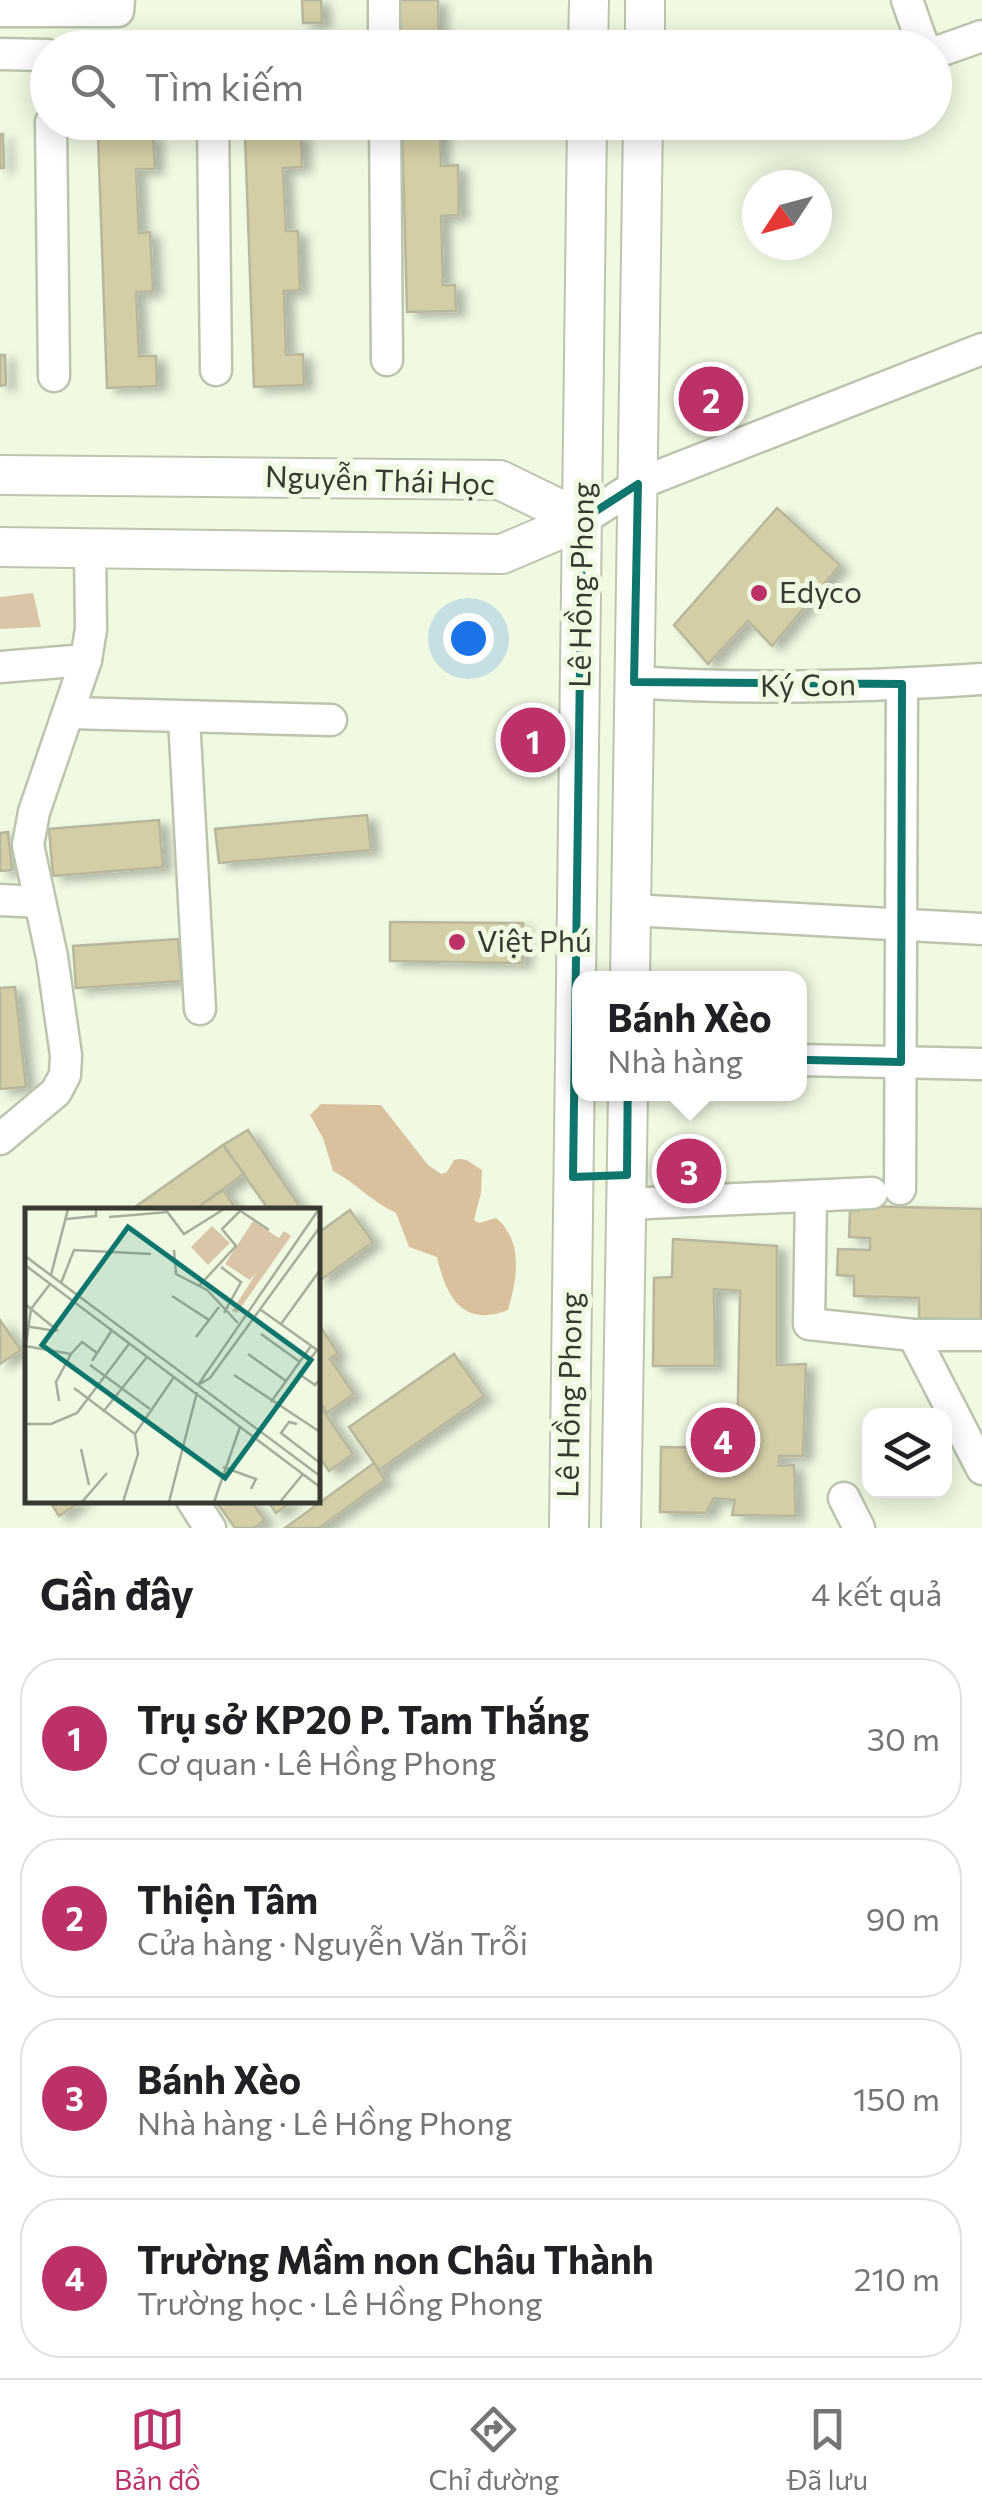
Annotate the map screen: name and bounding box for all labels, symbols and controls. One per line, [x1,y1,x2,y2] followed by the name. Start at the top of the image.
[30,30,952,140] search box
[65,58,120,113] icon: search
[145,62,304,109] text: Tìm kiếm
[742,170,832,260] north arrow
[678,362,744,436] pin: 2
[264,456,496,501] street label: Nguyễn Thái Học
[559,482,600,688] street label: Lê Hồng Phong
[779,572,862,609] place label: Edyco
[748,582,770,604] marker: Edyco
[443,613,494,664] your location
[760,664,856,703] street label: Ký Con
[500,702,566,778] pin: 1
[477,921,592,958] place label: Việt Phú
[446,931,468,953] marker: Việt Phú
[572,971,807,1101] popup
[607,993,772,1040] text: Bánh Xèo
[607,1040,743,1080] text: Nhà hàng
[656,1134,722,1208] pin: 3
[25,1208,320,1503] inset map
[547,1292,588,1498] street label: Lê Hồng Phong
[690,1402,756,1478] pin: 4
[862,1408,952,1498] map controls
[862,1408,952,1498] button: layers
[40,1567,194,1619] text: Gần đây
[811,1573,942,1613] text: 4 kết quả
[137,1695,589,1742] text: Trụ sở KP20 P. Tam Thắng
[67,1718,82,1758] text: 1
[867,1718,940,1758] text: 30 m
[137,1742,496,1782] text: Cơ quan · Lê Hồng Phong
[137,1875,318,1922] text: Thiện Tâm
[65,1898,84,1938] text: 2
[866,1898,940,1938] text: 90 m
[137,1922,528,1962] text: Cửa hàng · Nguyễn Văn Trỗi
[137,2055,301,2102] text: Bánh Xèo
[65,2078,84,2118] text: 3
[853,2078,940,2118] text: 150 m
[137,2102,512,2142] text: Nhà hàng · Lê Hồng Phong
[137,2235,654,2282] text: Trường Mầm non Châu Thành
[65,2258,84,2298] text: 4
[854,2258,940,2298] text: 210 m
[137,2282,542,2322] text: Trường học · Lê Hồng Phong
[114,2402,201,2496] tab: Bản đồ
[429,2402,559,2496] tab: Chỉ đường
[787,2402,868,2496] tab: Đã lưu

